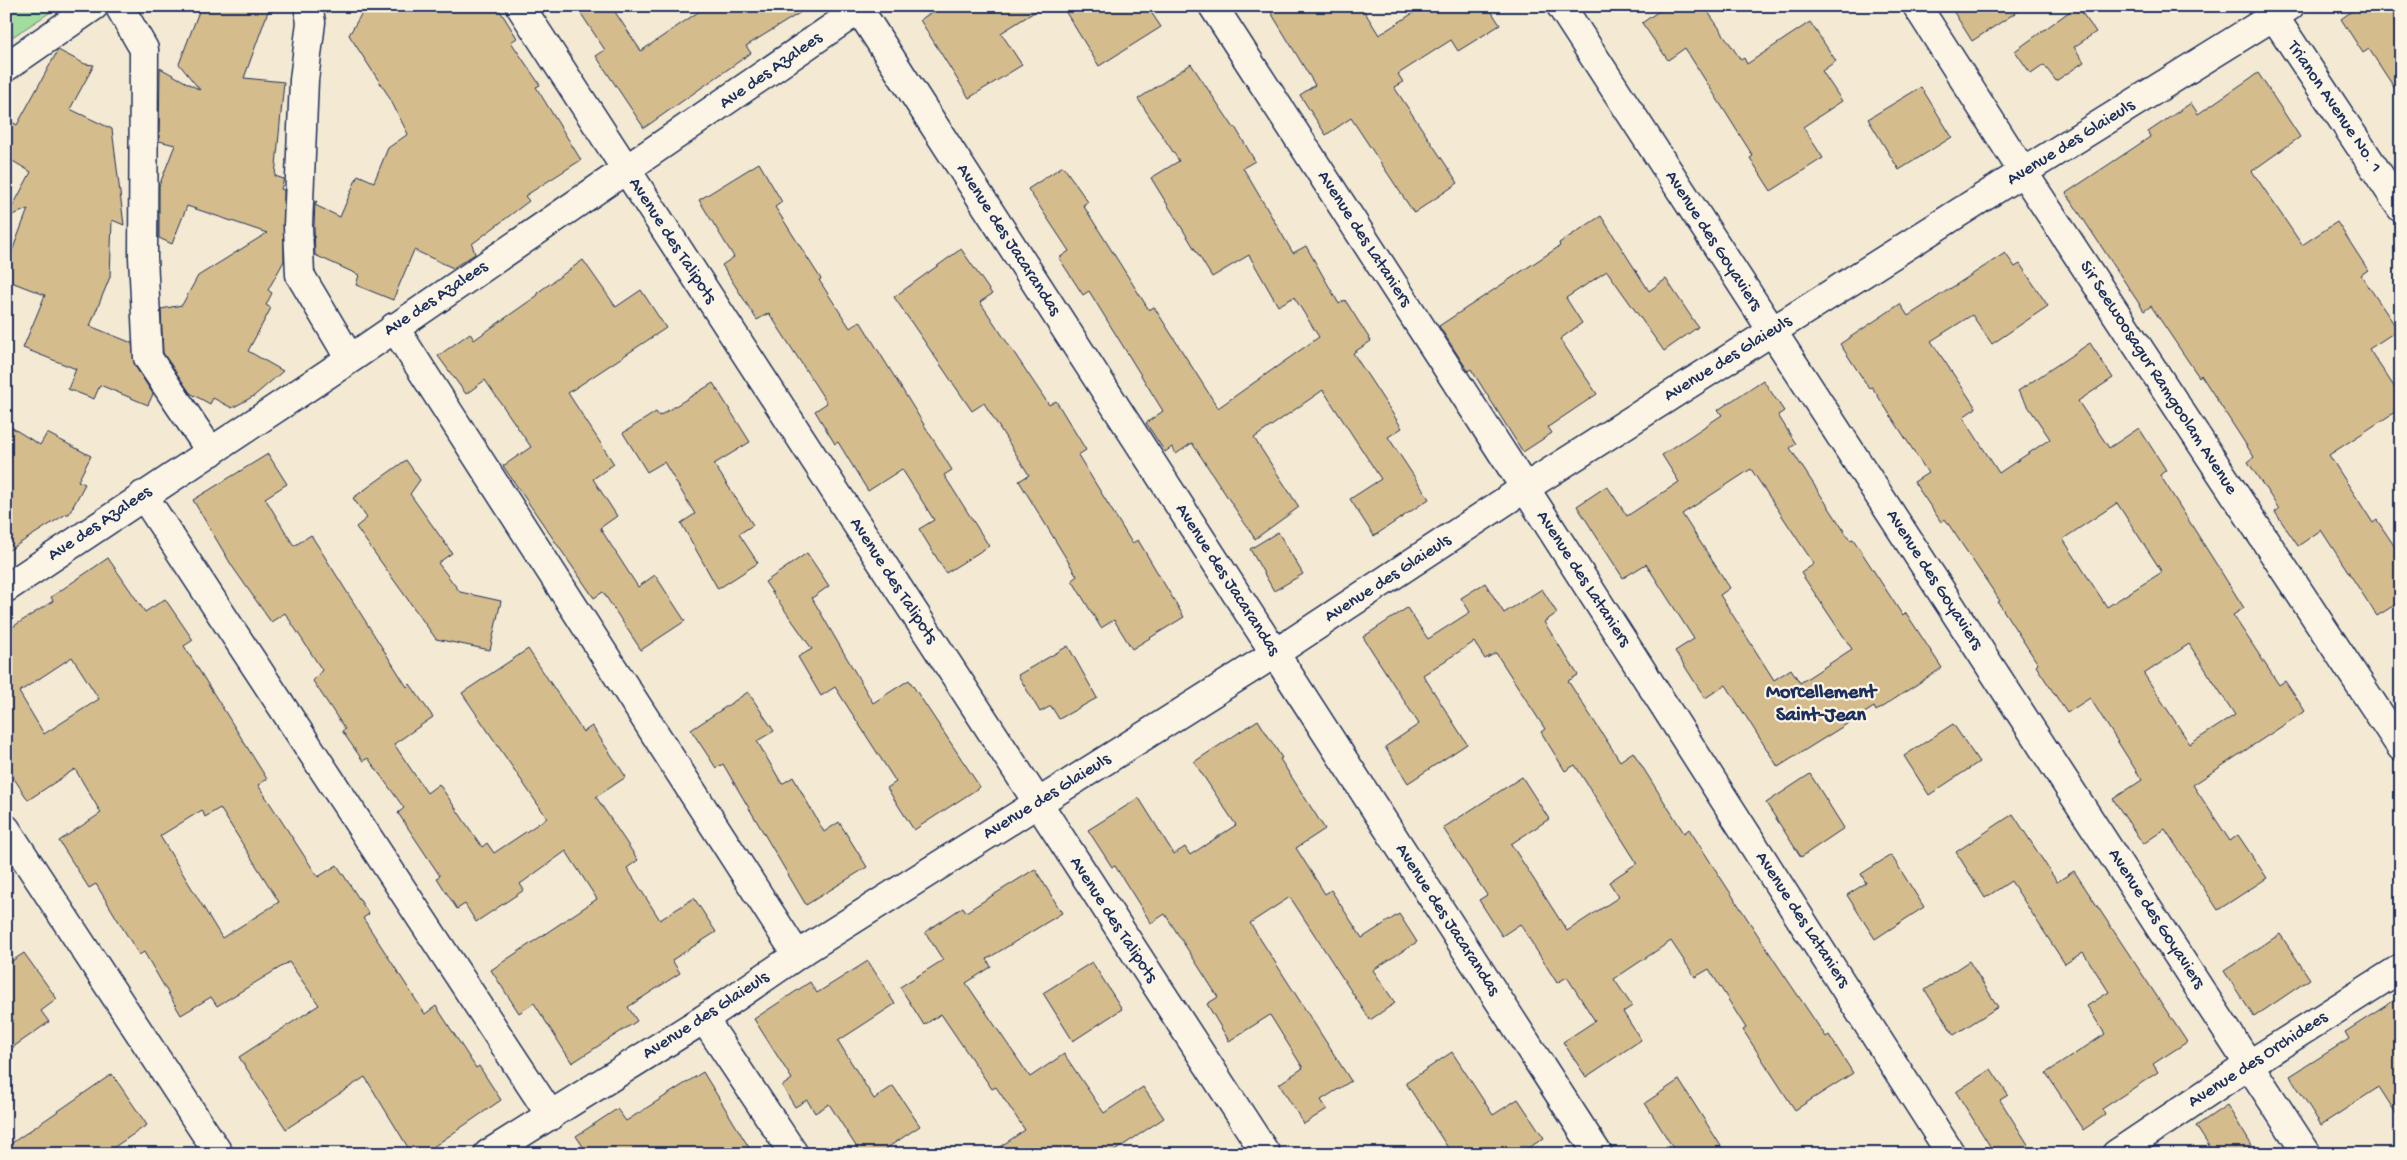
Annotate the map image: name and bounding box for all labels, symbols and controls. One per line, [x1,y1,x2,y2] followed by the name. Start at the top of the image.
[716,27,828,114] street label: Ave des Azalees
[2282,36,2386,177] street label: Trianon Avenue No. 1
[2003,95,2140,191] street label: Avenue des Glaieuls
[951,160,1066,321] street label: Avenue des Jacarandas
[1312,167,1417,312] street label: Avenue des Lataniers
[1660,167,1767,316] street label: Avenue des Goyaviers
[623,174,721,309] street label: Avenue des Talipots
[380,256,493,341] street label: Ave des Azalees
[2074,257,2242,499] street label: Sir Seewoosagur Ramgoolam Avenue
[1660,311,1797,407] street label: Avenue des Glaieuls
[44,481,157,566] street label: Ave des Azalees
[1170,500,1285,661] street label: Avenue des Jacarandas
[1881,506,1988,655] street label: Avenue des Goyaviers
[1531,507,1636,652] street label: Avenue des Lataniers
[844,514,942,649] street label: Avenue des Talipots
[1321,530,1456,628] street label: Avenue des Glaieuls
[1766,682,1878,728] district label: Morcellement Saint-Jean
[979,749,1116,845] street label: Avenue des Glaieuls
[1390,840,1505,1001] street label: Avenue des Jacarandas
[2103,845,2210,994] street label: Avenue des Goyaviers
[1750,848,1855,993] street label: Avenue des Lataniers
[1064,853,1162,988] street label: Avenue des Talipots
[639,967,774,1065] street label: Avenue des Glaieuls
[2184,1006,2333,1113] street label: Avenue des Orchidees

